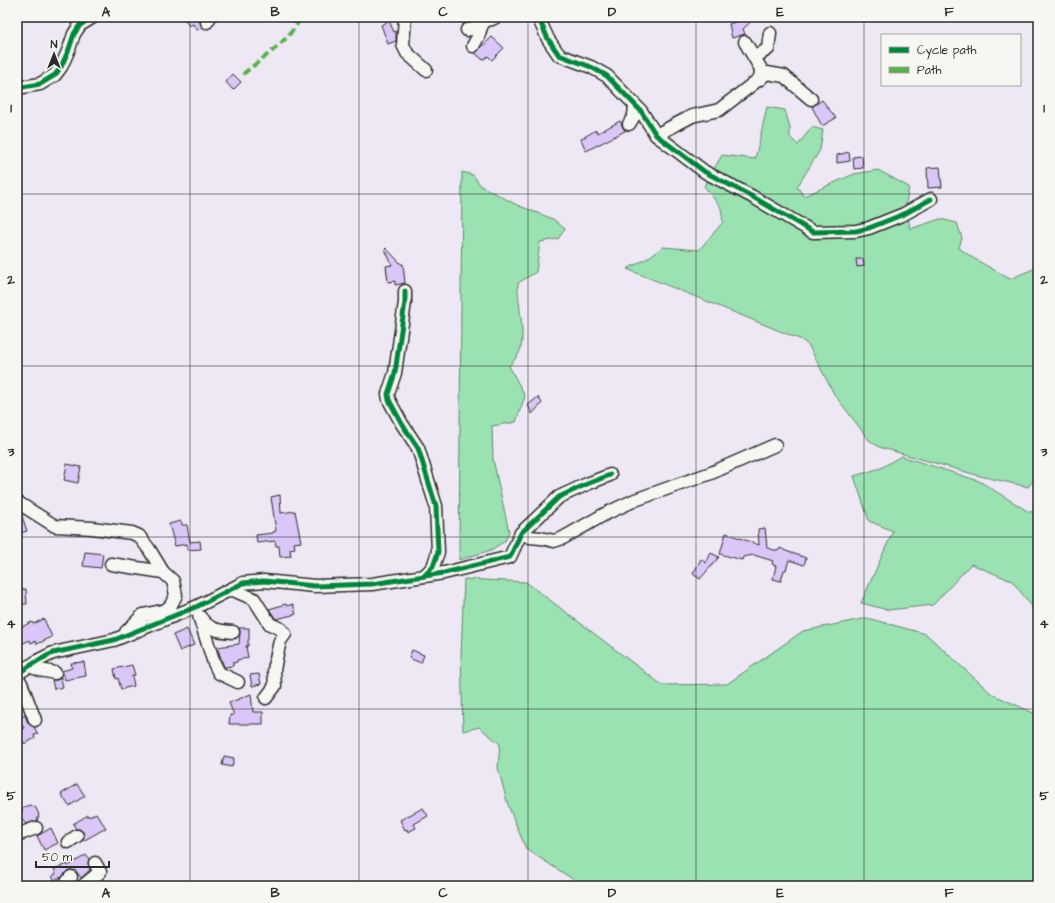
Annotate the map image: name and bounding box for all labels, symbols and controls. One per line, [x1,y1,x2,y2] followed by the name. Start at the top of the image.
[102,3,111,21] text: A
[270,3,280,21] text: B
[438,3,448,21] text: C
[608,3,617,21] text: D
[776,3,784,21] text: E
[944,3,954,21] text: F
[34,34,74,74] north arrow
[881,34,1021,86] legend
[51,37,58,52] text: N
[917,42,976,60] text: Cycle path
[917,62,942,79] text: Path
[10,99,12,117] text: 1
[1043,99,1045,117] text: 1
[6,271,15,289] text: 2
[1039,271,1048,289] text: 2
[7,443,15,461] text: 3
[1040,443,1048,461] text: 3
[7,615,16,633] text: 4
[1040,615,1049,633] text: 4
[6,787,16,805] text: 5
[1039,787,1049,805] text: 5
[36,843,109,869] scale bar
[42,849,73,866] text: 50 m
[102,884,111,902] text: A
[270,884,280,902] text: B
[438,884,448,902] text: C
[608,884,617,902] text: D
[776,884,784,902] text: E
[944,884,954,902] text: F

